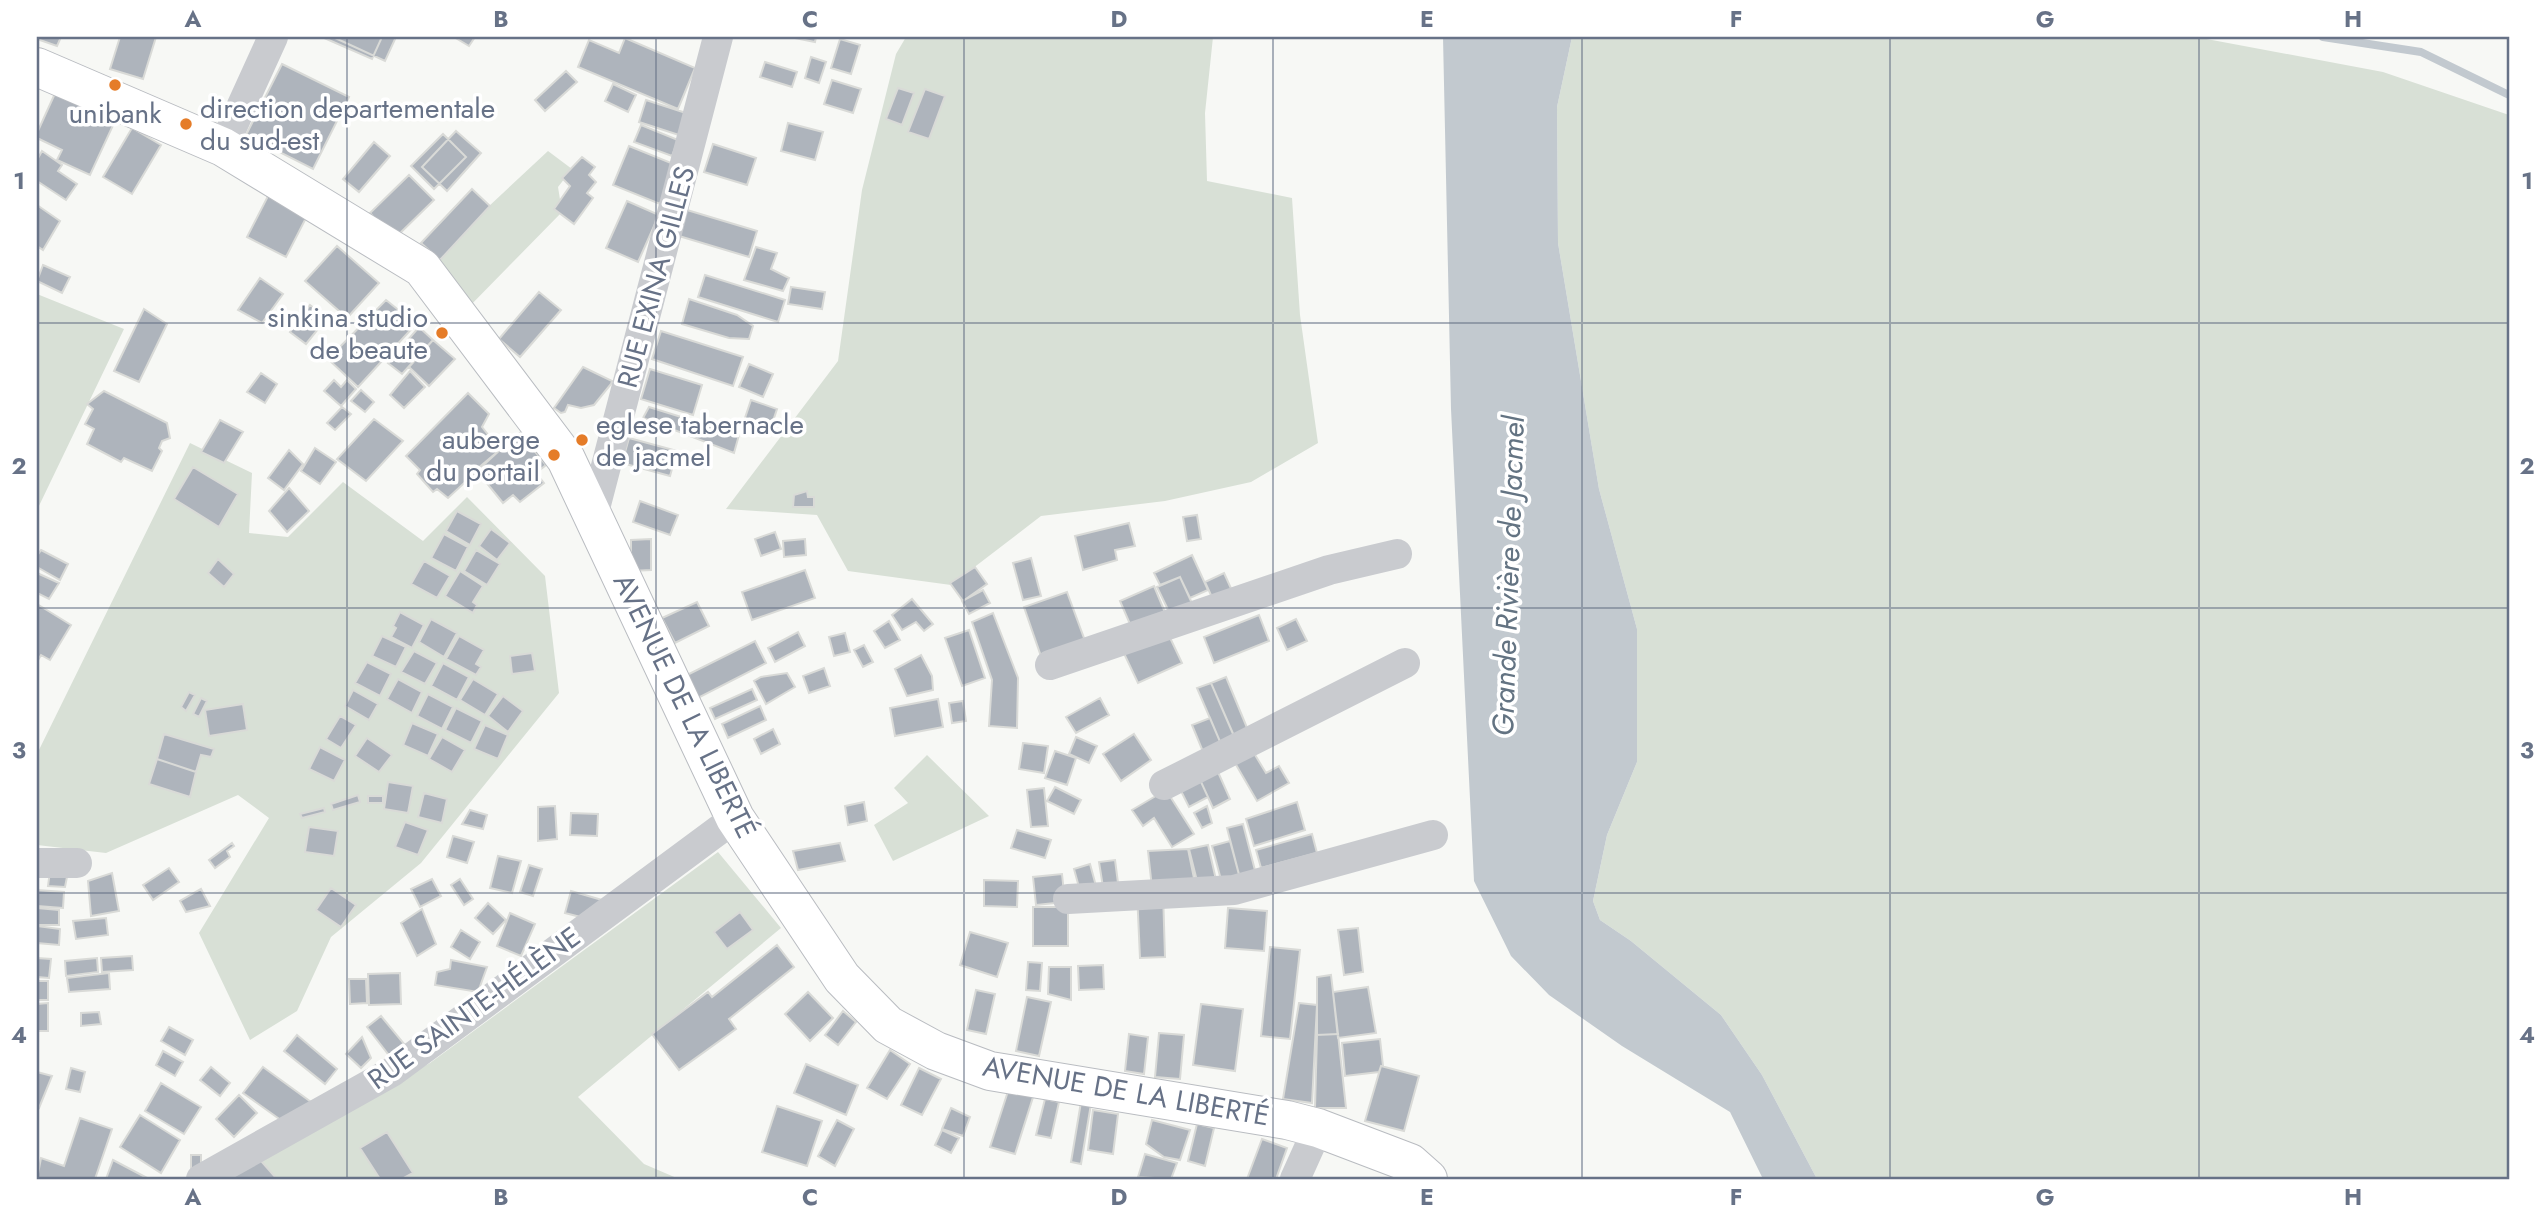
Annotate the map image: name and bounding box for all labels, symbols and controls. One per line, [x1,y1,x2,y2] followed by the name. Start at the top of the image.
[184,2,202,36] text: A
[493,2,509,36] text: B
[802,2,818,36] text: C
[1111,2,1128,36] text: D
[1420,2,1434,36] text: E
[1730,2,1742,36] text: F
[2036,2,2054,36] text: G
[2344,2,2362,36] text: H
[107,77,123,93] marker: unibank
[200,88,495,161] place label: direction departementale du sud-est
[68,93,162,134] place label: unibank
[178,116,194,132] marker: direction departementale du sud-est
[607,162,705,392] street label: RUE EXINA GILLES
[13,164,25,198] text: 1
[2521,164,2533,198] text: 1
[267,297,428,370] place label: sinkina studio de beaute
[434,325,450,341] marker: sinkina studio de beaute
[596,404,804,477] place label: eglese tabernacle de jacmel
[1481,414,1535,737] water label: Grande Rivière de Jacmel
[426,419,540,492] place label: auberge du portail
[574,432,590,448] marker: eglese tabernacle de jacmel
[546,447,562,463] marker: auberge du portail
[11,449,27,483] text: 2
[2519,449,2535,483] text: 2
[603,567,767,845] street label: AVENUE DE LA LIBERTÉ
[12,733,26,767] text: 3
[2520,733,2534,767] text: 3
[359,917,589,1099] street label: RUE SAINTE-HÉLÈNE
[11,1018,27,1052] text: 4
[2519,1018,2535,1052] text: 4
[979,1046,1273,1136] street label: AVENUE DE LA LIBERTÉ
[184,1180,202,1214] text: A
[493,1180,509,1214] text: B
[802,1180,818,1214] text: C
[1111,1180,1128,1214] text: D
[1420,1180,1434,1214] text: E
[1730,1180,1742,1214] text: F
[2036,1180,2054,1214] text: G
[2344,1180,2362,1214] text: H

